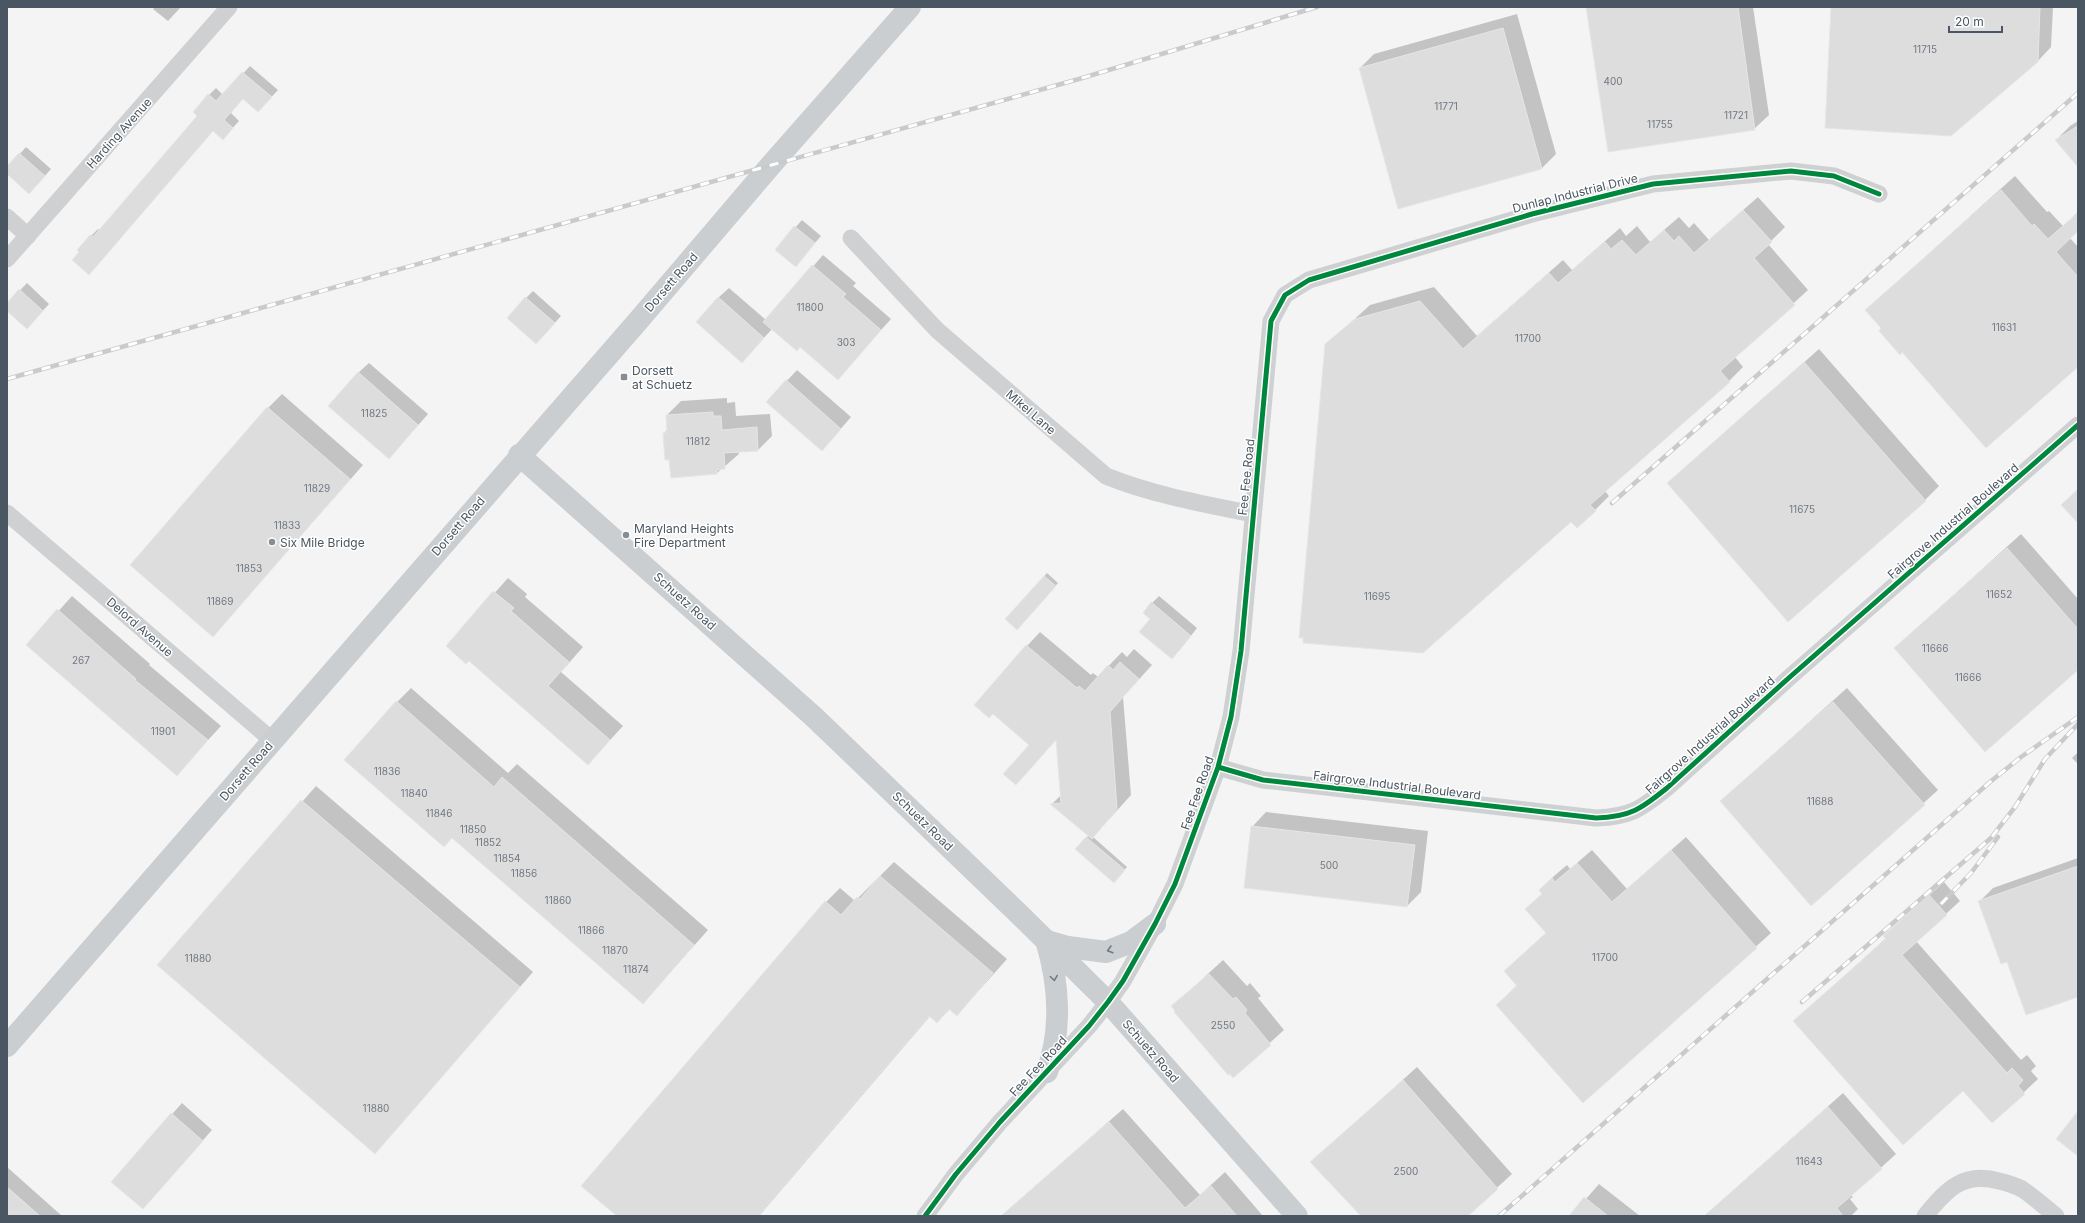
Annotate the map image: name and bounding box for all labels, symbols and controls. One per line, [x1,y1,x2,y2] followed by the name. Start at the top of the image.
[1949,8,2002,34] scale bar
[1955,14,1984,29] text: 20 m
[1913,43,1937,55] house number: 11715
[1603,75,1623,87] house number: 400
[83,94,155,172] street label: Harding Avenue
[1434,100,1458,112] house number: 11771
[1724,109,1748,121] house number: 11721
[1647,118,1673,130] house number: 11755
[1511,170,1639,216] street label: Dunlap Industrial Drive
[641,249,701,315] street label: Dorsett Road
[797,301,823,313] house number: 11800
[1992,321,2016,333] house number: 11631
[1515,332,1541,344] house number: 11700
[837,336,855,348] house number: 303
[632,363,692,392] place label: Dorsett at Schuetz
[619,372,629,382] marker: Dorsett at Schuetz
[1003,386,1059,438] street label: Mikel Lane
[361,407,387,419] house number: 11825
[686,435,710,447] house number: 11812
[1235,438,1257,516] street label: Fee Fee Road
[1884,460,2022,582] street label: Fairgrove Industrial Boulevard
[304,482,330,494] house number: 11829
[428,493,488,559] street label: Dorsett Road
[1789,503,1815,515] house number: 11675
[274,519,300,531] house number: 11833
[634,521,734,550] place label: Maryland Heights Fire Department
[621,530,631,540] marker: Maryland Heights Fire Department
[280,535,365,550] place label: Six Mile Bridge
[267,537,277,547] marker: Six Mile Bridge
[236,562,262,574] house number: 11853
[651,569,719,633] street label: Schuetz Road
[1986,588,2012,600] house number: 11652
[1364,590,1390,602] house number: 11695
[104,594,176,660] street label: Delord Avenue
[207,595,233,607] house number: 11869
[1922,642,1948,654] house number: 11666
[72,654,90,666] house number: 267
[1955,671,1981,683] house number: 11666
[1642,673,1778,797] street label: Fairgrove Industrial Boulevard
[151,725,175,737] house number: 11901
[216,738,276,804] street label: Dorsett Road
[1177,754,1217,832] street label: Fee Fee Road
[374,765,400,777] house number: 11836
[1312,767,1482,803] street label: Fairgrove Industrial Boulevard
[400,787,428,799] house number: 11840
[890,788,956,854] street label: Schuetz Road
[1807,795,1833,807] house number: 11688
[426,807,452,819] house number: 11846
[460,823,486,835] house number: 11850
[475,836,501,848] house number: 11852
[494,852,520,864] house number: 11854
[1320,859,1338,871] house number: 500
[511,867,537,879] house number: 11856
[545,894,571,906] house number: 11860
[578,924,604,936] house number: 11866
[602,944,628,956] house number: 11870
[1107,945,1114,954] one-way arrow
[1592,951,1618,963] house number: 11700
[185,952,211,964] house number: 11880
[623,963,649,975] house number: 11874
[1049,975,1058,981] one-way arrow
[1120,1016,1182,1086] street label: Schuetz Road
[1211,1019,1235,1031] house number: 2550
[1006,1033,1070,1099] street label: Fee Fee Road
[363,1102,389,1114] house number: 11880
[1796,1155,1822,1167] house number: 11643
[1394,1165,1418,1177] house number: 2500

